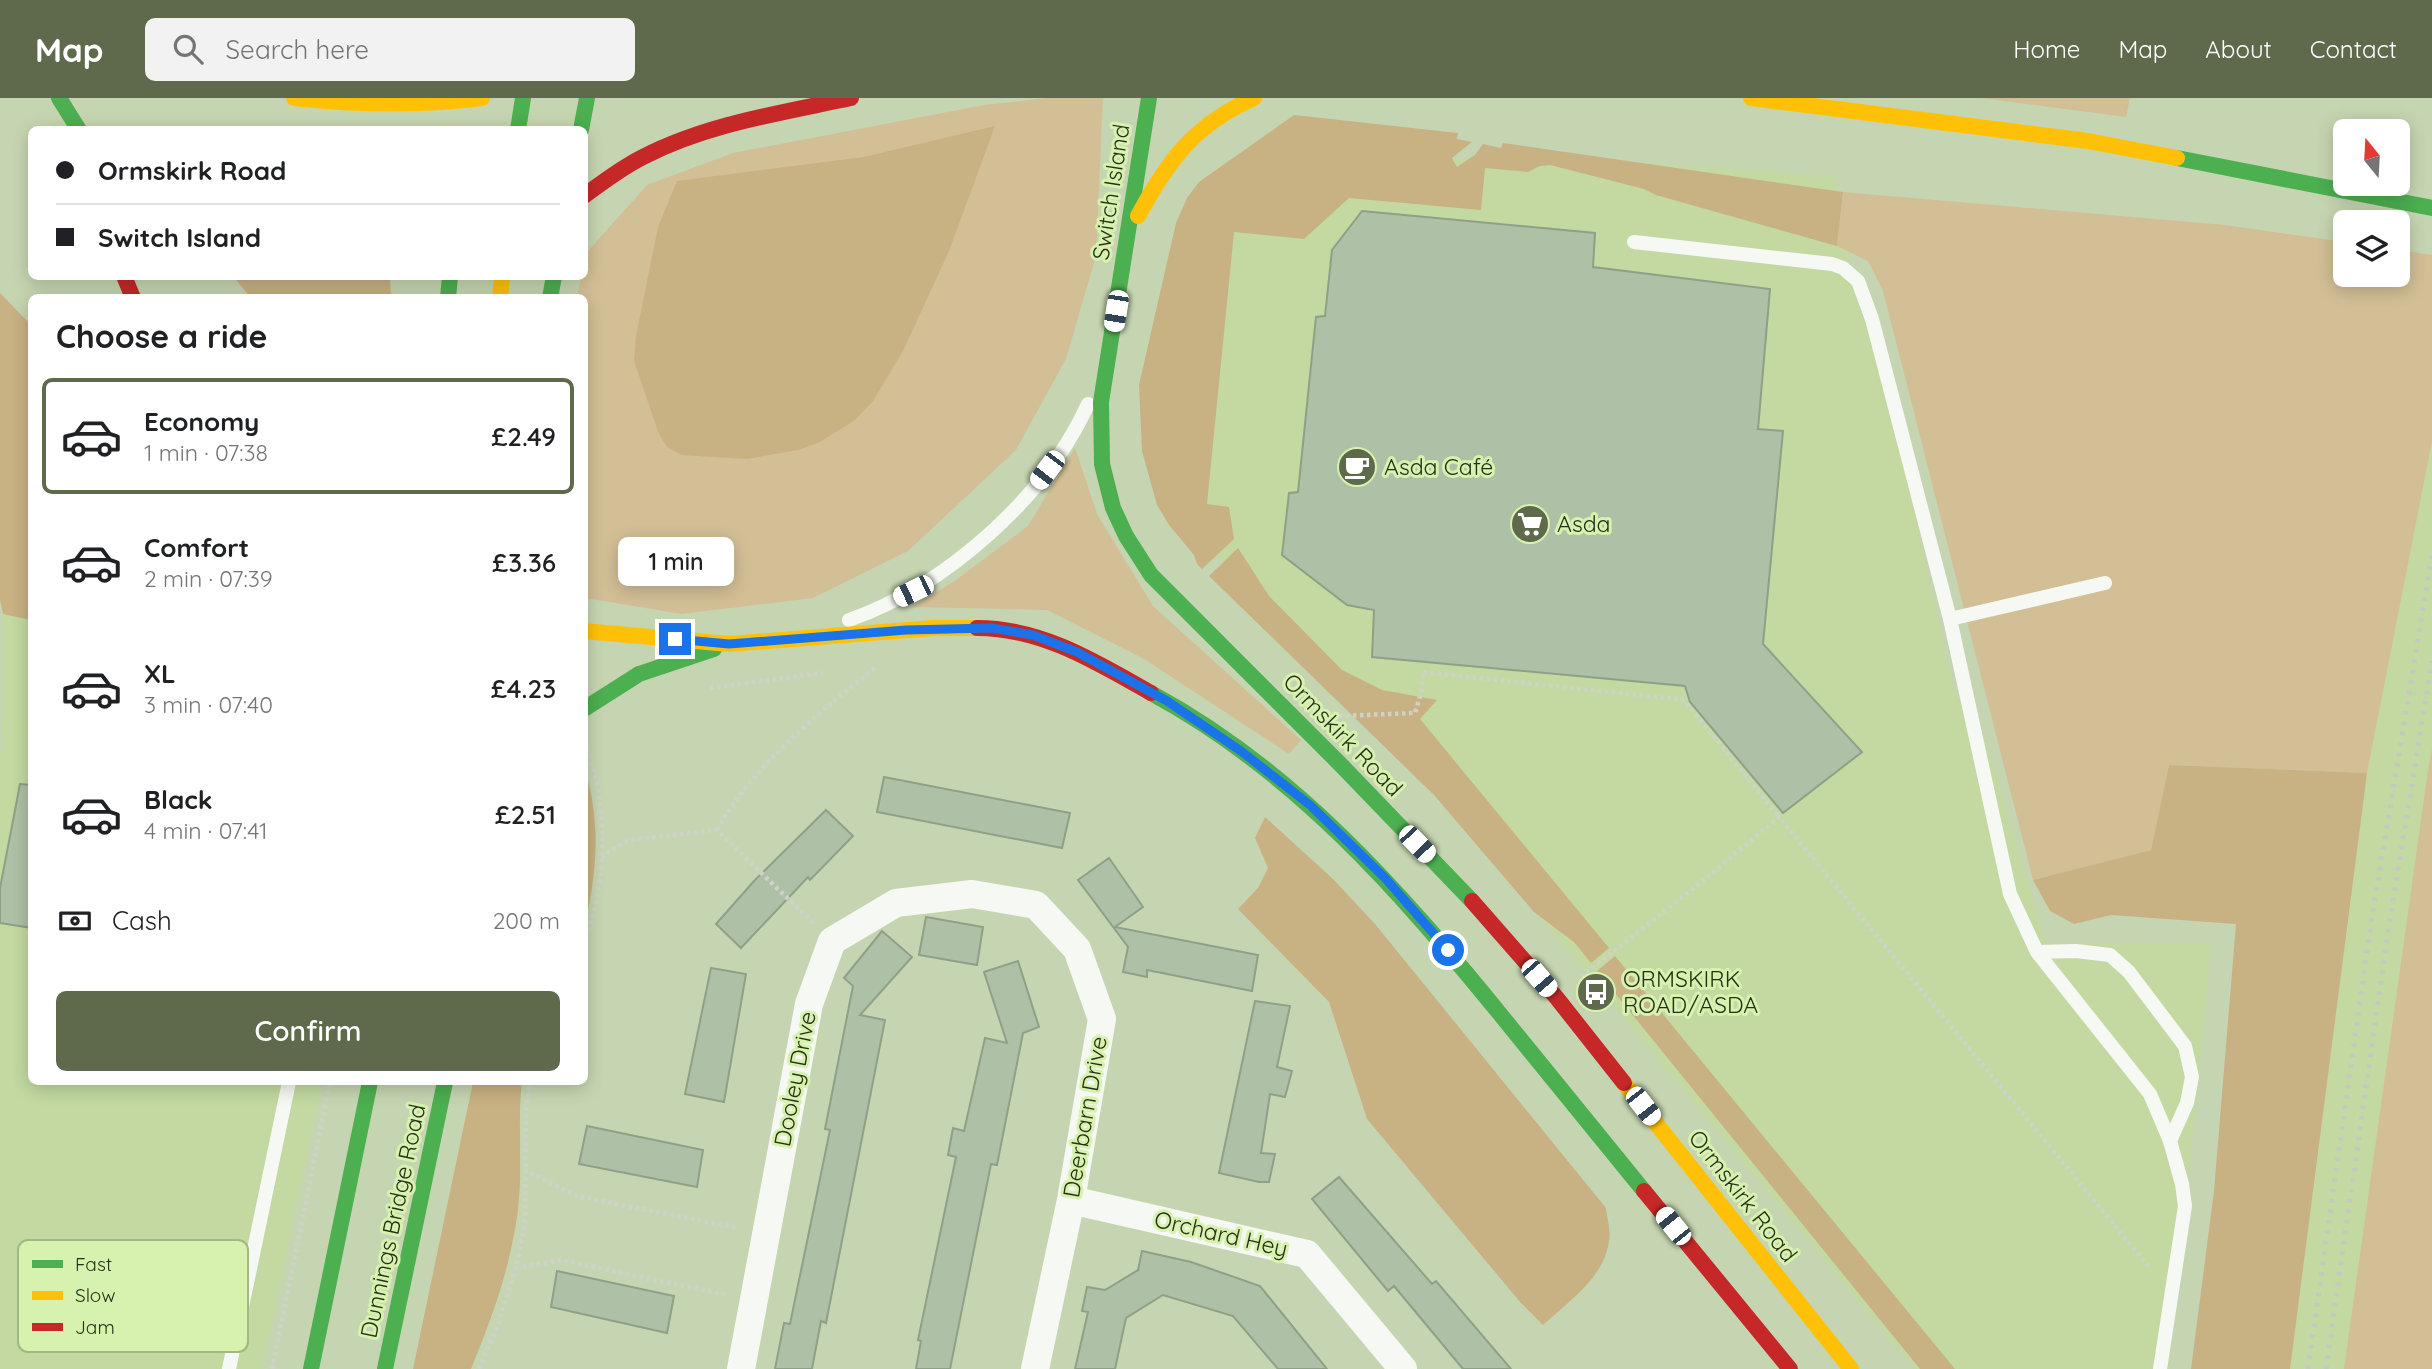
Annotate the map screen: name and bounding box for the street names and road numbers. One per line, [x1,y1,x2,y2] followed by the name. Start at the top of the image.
[1085,122,1136,262] street label: Switch Island
[1277,667,1409,802] street label: Ormskirk Road
[767,1009,822,1149] street label: Dooley Drive
[1056,1034,1113,1200] street label: Deerbarn Drive
[354,1101,431,1341] street label: Dunnings Bridge Road
[1683,1124,1804,1268] street label: Ormskirk Road
[1152,1204,1291,1263] street label: Orchard Hey

